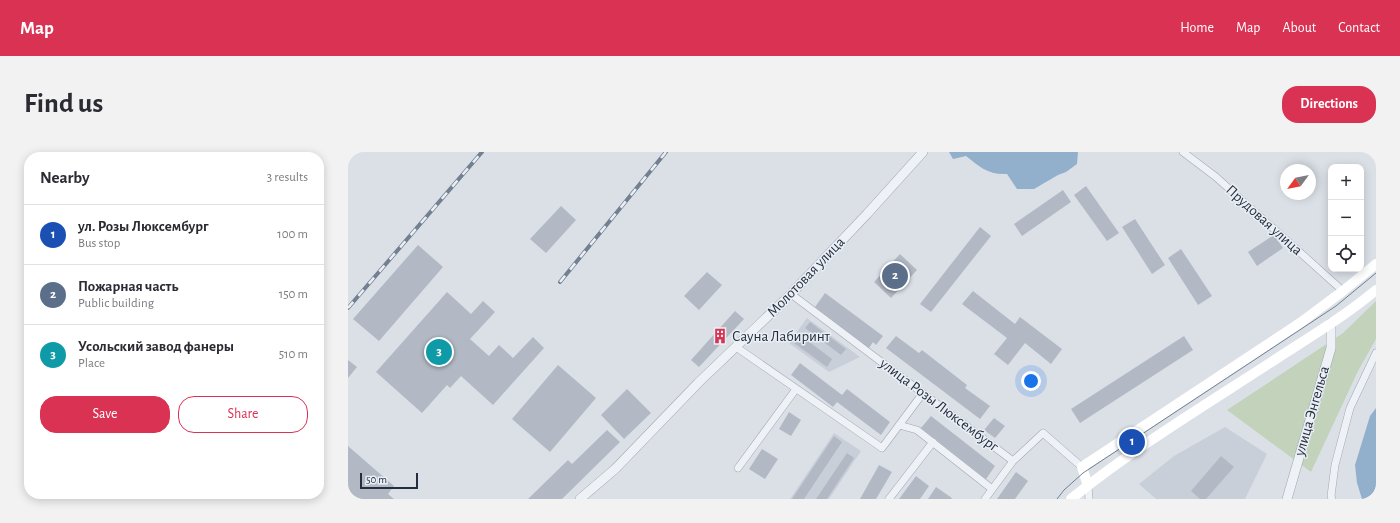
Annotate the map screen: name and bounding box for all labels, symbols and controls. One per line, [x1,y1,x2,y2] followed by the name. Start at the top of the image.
[20,19,54,38] text: Map
[1180,21,1214,35] text: Home
[1236,21,1260,35] text: Map
[1282,21,1316,35] text: About
[1338,21,1380,35] text: Contact
[1282,86,1376,123] button: Directions
[24,90,103,118] text: Find us
[1280,164,1316,200] north arrow
[1328,164,1364,272] map controls
[1328,164,1364,200] button: +
[40,169,90,186] text: Nearby
[267,171,308,184] text: 3 results
[1223,182,1305,258] street label: Прудовая улица
[1328,200,1364,236] button: −
[78,219,209,234] text: ул. Розы Люксембург
[51,228,55,241] text: 1
[277,228,308,241] text: 100 m
[764,234,848,320] street label: Молотовая улица
[1328,236,1364,272] button: locate
[78,237,120,250] text: Bus stop
[882,261,908,291] pin: 2
[78,279,178,294] text: Пожарная часть
[50,288,56,301] text: 2
[279,288,308,301] text: 150 m
[78,297,154,310] text: Public building
[711,327,729,345] building icon: Сауна Лабиринт
[732,329,831,344] place label: Сауна Лабиринт
[426,337,452,367] pin: 3
[78,339,234,354] text: Усольский завод фанеры
[50,348,56,361] text: 3
[279,348,308,361] text: 510 m
[876,355,1002,455] street label: улица Розы Люксембург
[78,357,105,370] text: Place
[1292,364,1332,459] street label: улица Энгельса
[1021,371,1041,391] your location
[40,396,170,433] button: Save
[178,396,308,433] button: Share
[1119,427,1145,457] pin: 1
[360,471,418,490] scale bar
[366,474,387,485] text: 50 m

